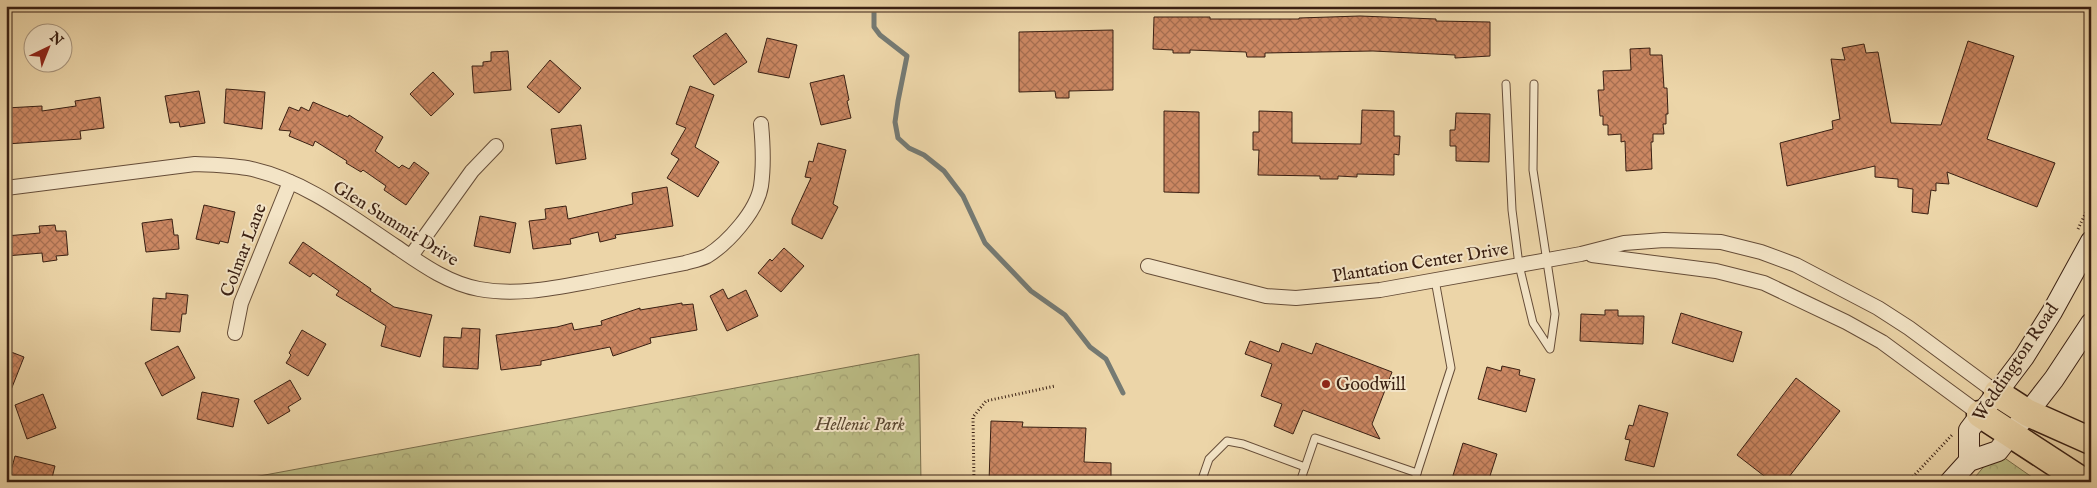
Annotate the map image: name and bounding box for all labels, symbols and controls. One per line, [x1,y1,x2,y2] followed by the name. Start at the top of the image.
[22,22,72,72] north arrow
[45,28,67,50] text: N
[328,176,462,272] street label: Glen Summit Drive
[216,201,273,300] street label: Colmar Lane
[1330,238,1510,289] street label: Plantation Center Drive
[1968,299,2065,426] street label: Weddington Road
[1336,374,1406,397] place label: Goodwill
[1320,378,1332,390] marker: Goodwill
[814,414,905,437] park label: Hellenic Park

